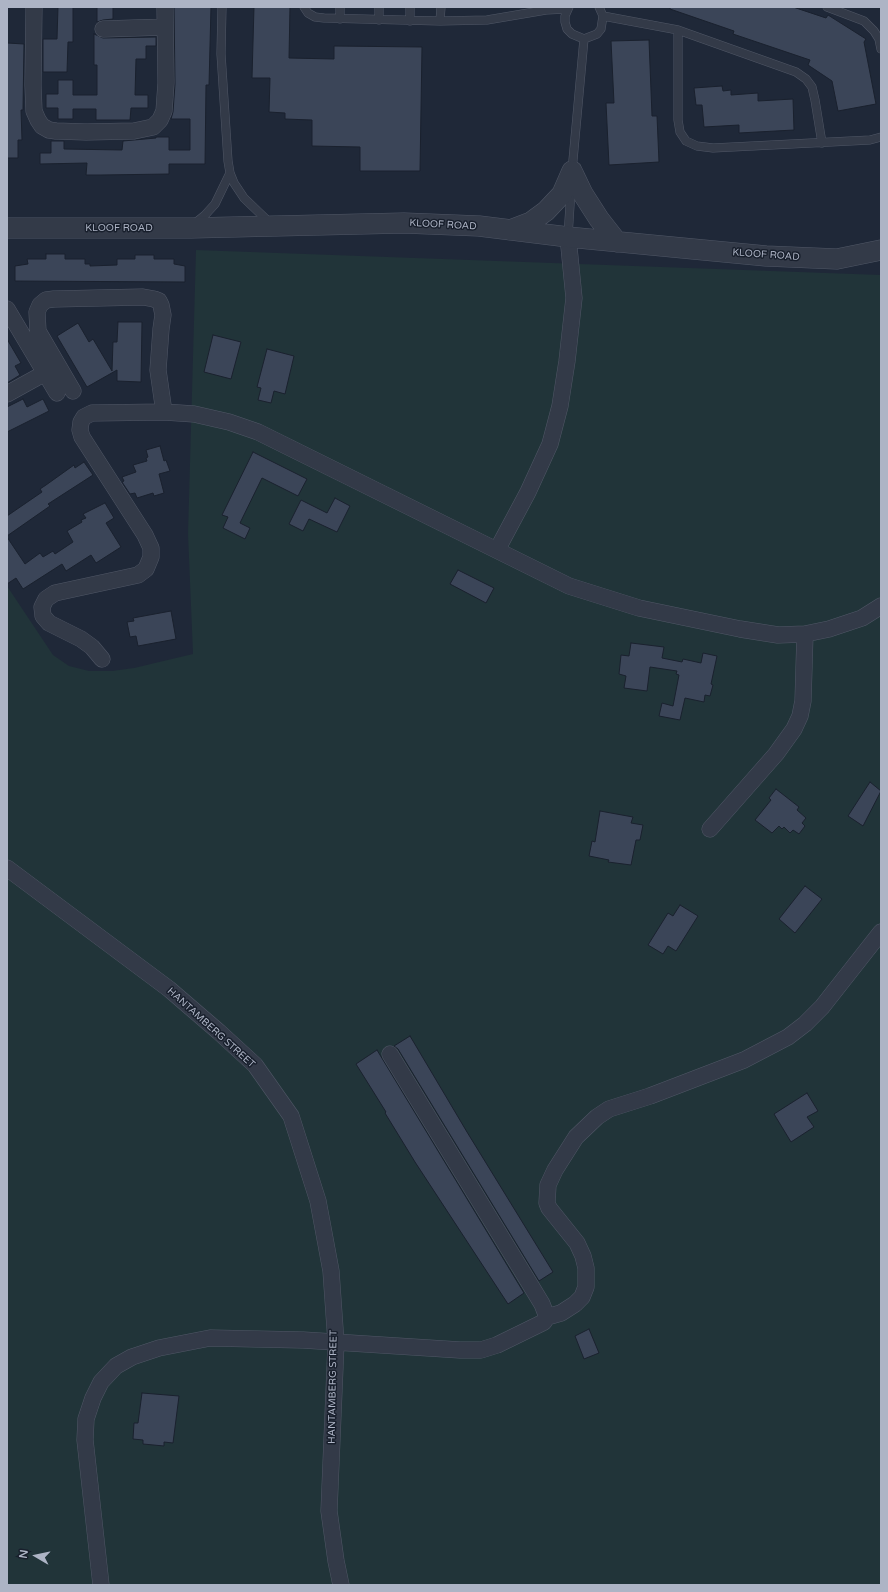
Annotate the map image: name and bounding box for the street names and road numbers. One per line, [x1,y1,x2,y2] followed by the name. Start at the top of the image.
[409,217,477,233] street label: KLOOF ROAD
[85,222,153,234] street label: KLOOF ROAD
[732,247,800,263] street label: KLOOF ROAD
[165,985,257,1071] street label: HANTAMBERG STREET
[326,1330,340,1444] street label: HANTAMBERG STREET

